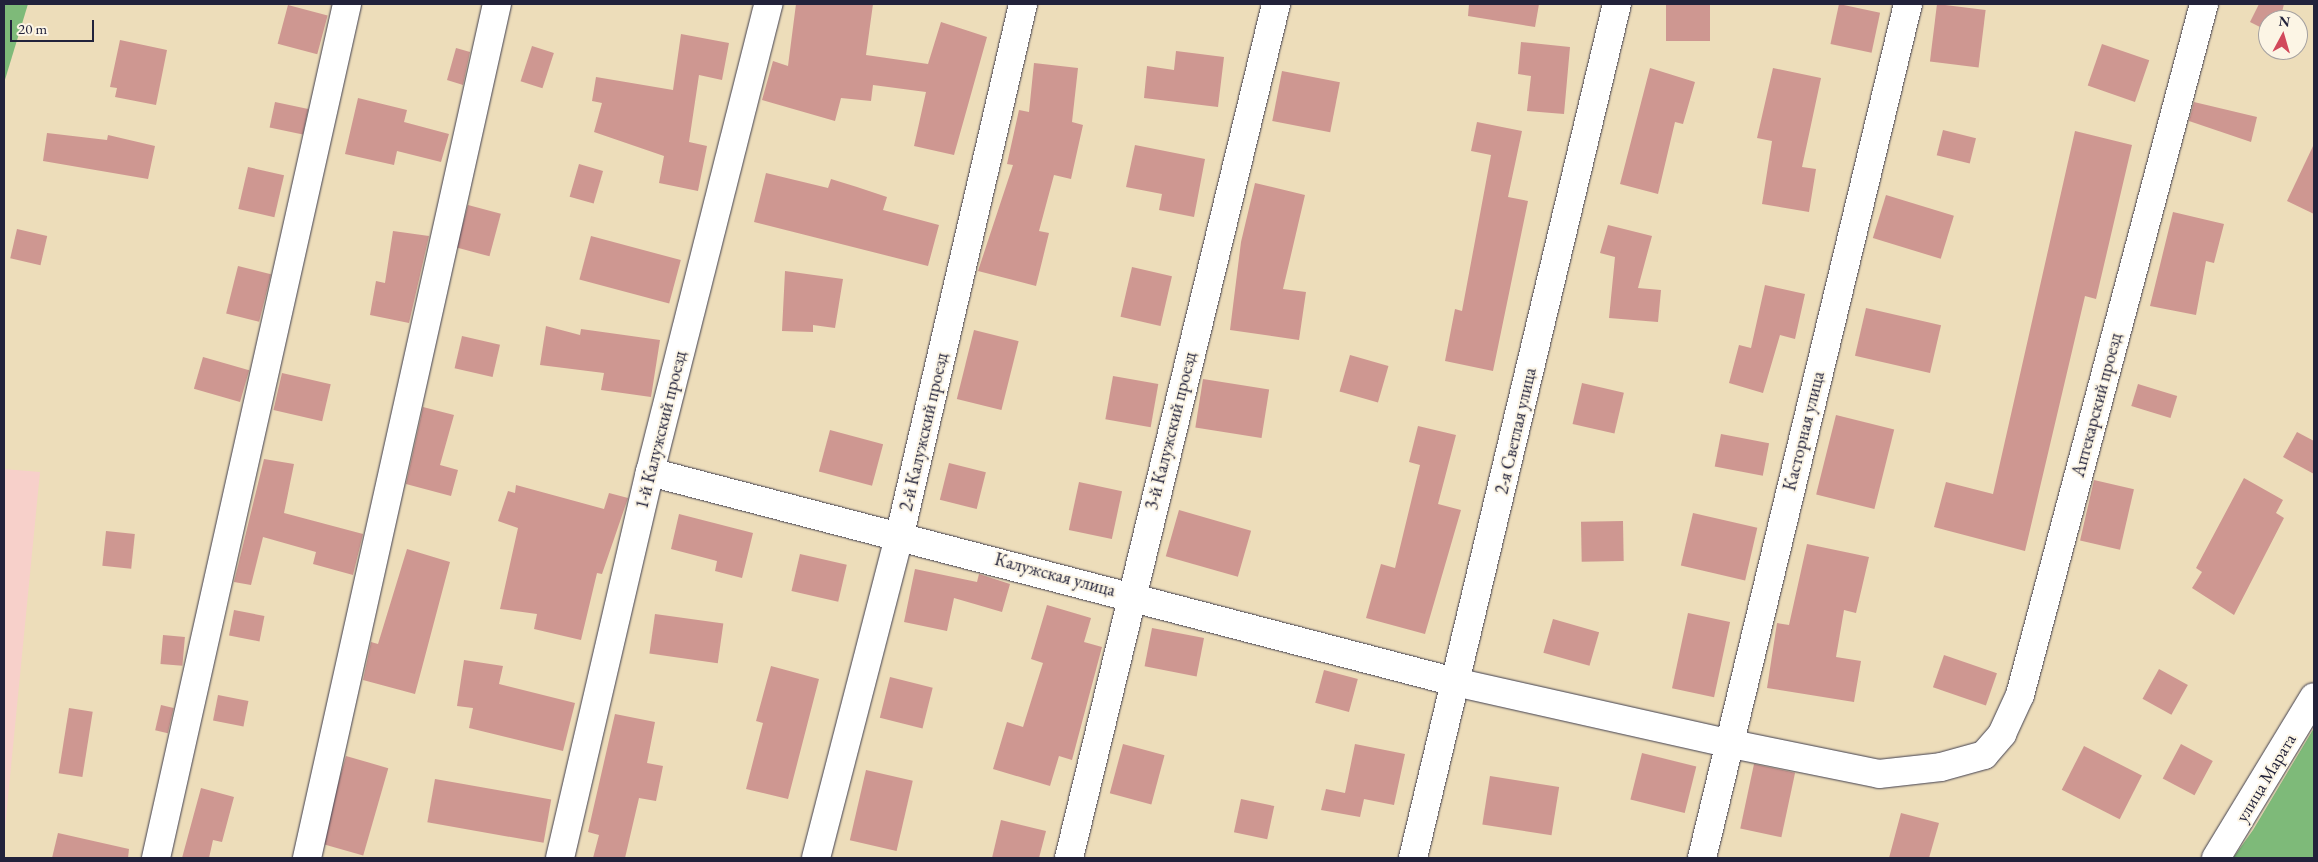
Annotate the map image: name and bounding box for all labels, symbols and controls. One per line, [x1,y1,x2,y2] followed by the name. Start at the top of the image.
[12,10,96,42] scale bar
[2258,10,2308,60] north arrow
[2278,12,2291,31] text: N
[18,19,47,38] text: 20 m
[2067,331,2127,479] street label: Аптекарский проезд
[631,349,691,511] street label: 1-й Калужский проезд
[1141,350,1201,512] street label: 3-й Калужский проезд
[895,351,953,513] street label: 2-й Калужский проезд
[1491,366,1541,496] street label: 2-я Светлая улица
[1779,369,1829,493] street label: Касторная улица
[992,549,1118,601] street label: Калужская улица
[2231,730,2301,826] street label: улица Марата

